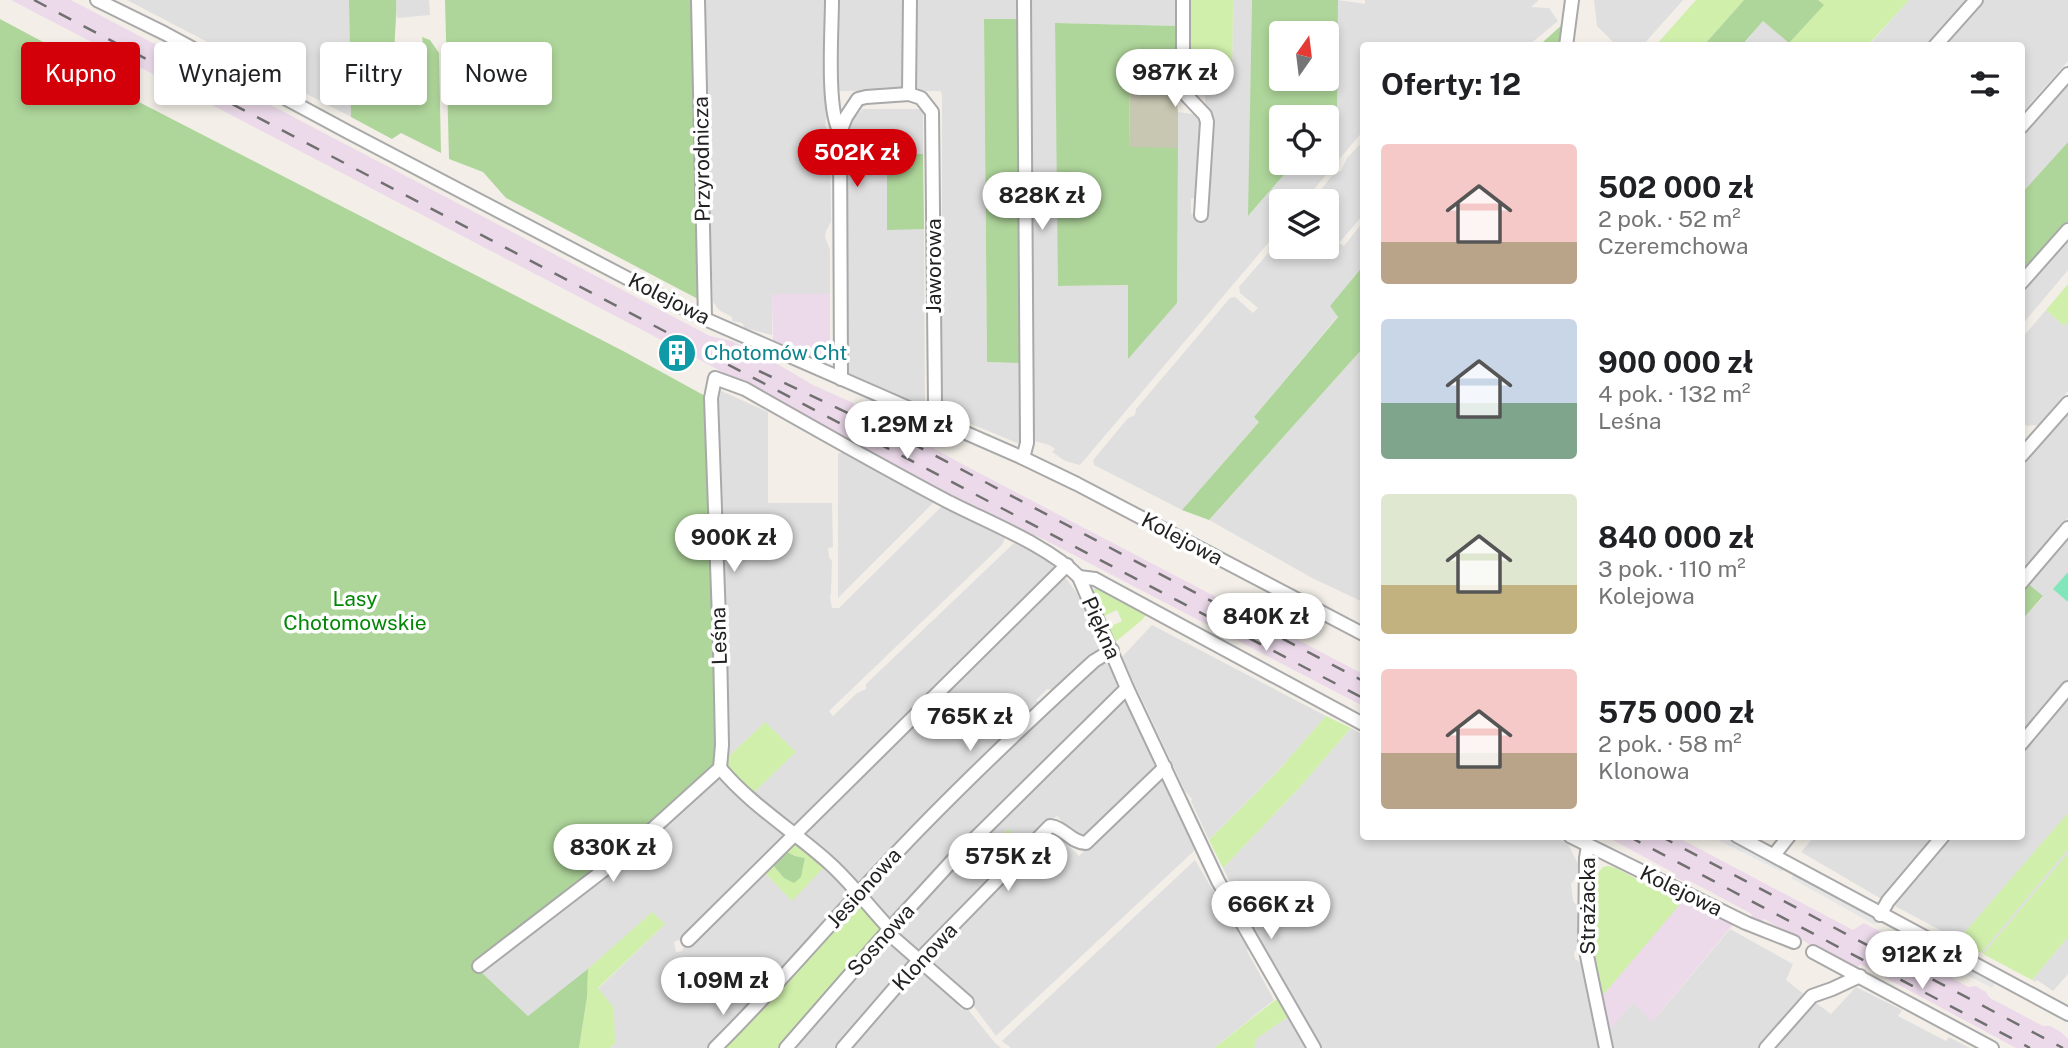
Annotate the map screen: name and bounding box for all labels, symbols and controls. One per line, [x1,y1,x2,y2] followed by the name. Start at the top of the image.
[1269,21,1339,91] north arrow
[1269,21,1339,259] map controls
[21,42,140,105] chip: Kupno
[154,42,306,105] chip: Wynajem
[320,42,427,105] chip: Filtry
[441,42,552,105] chip: Nowe
[1110,50,1240,109] pin: 987K zł
[1132,58,1218,85] text: 987K zł
[1966,65,2004,103] icon: filters
[1381,66,1521,102] text: Oferty: 12
[688,96,715,222] street label: Przyrodnicza
[1269,105,1339,175] button: locate
[792,130,922,189] pin: 502K zł
[814,138,900,165] text: 502K zł
[1598,169,1754,205] text: 502 000 zł
[1437,172,1521,256] icon: home
[977,173,1107,232] pin: 828K zł
[998,181,1086,208] text: 828K zł
[1269,189,1339,259] button: layers
[1598,205,1741,232] text: 2 pok. · 52 m²
[921,219,946,313] street label: Jaworowa
[1598,232,1748,259] text: Czeremchowa
[624,267,714,330] street label: Kolejowa
[656,332,698,374] building icon: Chotomów Cht
[704,340,847,365] place label: Chotomów Cht
[1598,344,1754,380] text: 900 000 zł
[1437,347,1521,431] icon: home
[1598,380,1750,407] text: 4 pok. · 132 m²
[835,402,979,461] pin: 1.29M zł
[1598,407,1661,434] text: Leśna
[861,410,953,437] text: 1.29M zł
[1137,507,1227,570] street label: Kolejowa
[669,514,799,574] pin: 900K zł
[1598,519,1754,555] text: 840 000 zł
[1437,522,1521,606] icon: home
[691,523,777,550] text: 900K zł
[1598,555,1746,582] text: 3 pok. · 110 m²
[1598,582,1695,609] text: Kolejowa
[283,586,427,635] park label: Lasy Chotomowskie
[1077,593,1126,663] street label: Piękna
[1201,594,1331,653] pin: 840K zł
[1223,602,1309,629] text: 840K zł
[705,607,732,665] street label: Leśna
[905,694,1035,753] pin: 765K zł
[1598,694,1755,730] text: 575 000 zł
[1437,697,1521,781] icon: home
[927,702,1013,729] text: 765K zł
[1598,730,1742,757] text: 2 pok. · 58 m²
[1598,757,1690,784] text: Klonowa
[548,824,678,884] pin: 830K zł
[569,833,657,860] text: 830K zł
[943,834,1073,893] pin: 575K zł
[821,842,906,933] street label: Jesionowa
[964,842,1052,869] text: 575K zł
[1575,857,1600,955] street label: Strażacka
[1636,860,1726,921] street label: Kolejowa
[1206,881,1336,941] pin: 666K zł
[1227,890,1315,917] text: 666K zł
[842,899,919,981] street label: Sosnowa
[887,918,962,996] street label: Klonowa
[1857,932,1987,991] pin: 912K zł
[1881,940,1963,967] text: 912K zł
[651,958,795,1017] pin: 1.09M zł
[677,966,769,993] text: 1.09M zł

